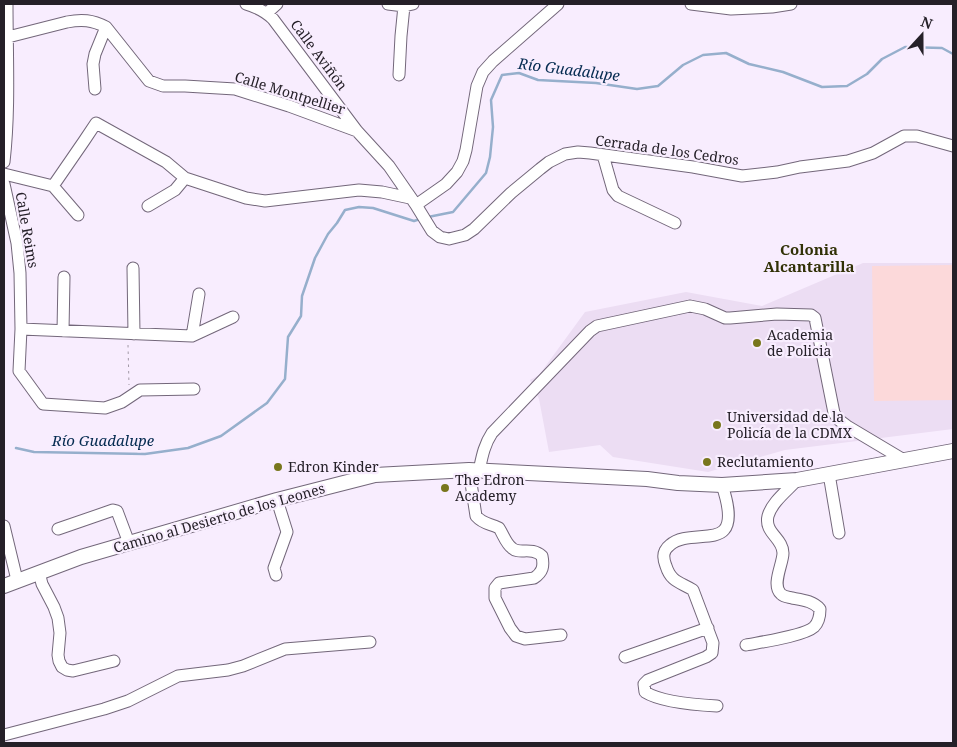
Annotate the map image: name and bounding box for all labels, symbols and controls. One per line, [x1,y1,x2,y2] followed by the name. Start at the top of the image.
[897,10,947,60] north arrow
[918,12,935,33] text: N
[287,15,352,94] street label: Calle Aviñón
[516,53,622,85] water label: Río Guadalupe
[232,67,348,119] street label: Calle Montpellier
[594,130,740,169] street label: Cerrada de los Cedros
[11,190,44,269] street label: Calle Reims
[763,239,855,276] district label: Colonia Alcantarilla
[767,325,833,360] place label: Academia de Policia
[751,337,763,349] marker: Academia de Policia
[727,407,853,442] place label: Universidad de la Policía de la CDMX
[711,419,723,431] marker: Universidad de la Policía de la CDMX
[51,430,155,450] water label: Río Guadalupe
[717,452,814,471] place label: Reclutamiento
[701,456,713,468] marker: Reclutamiento
[288,457,379,476] place label: Edron Kinder
[272,461,284,473] marker: Edron Kinder
[455,470,525,505] place label: The Edron Academy
[111,478,327,557] street label: Camino al Desierto de los Leones
[439,482,451,494] marker: The Edron Academy

